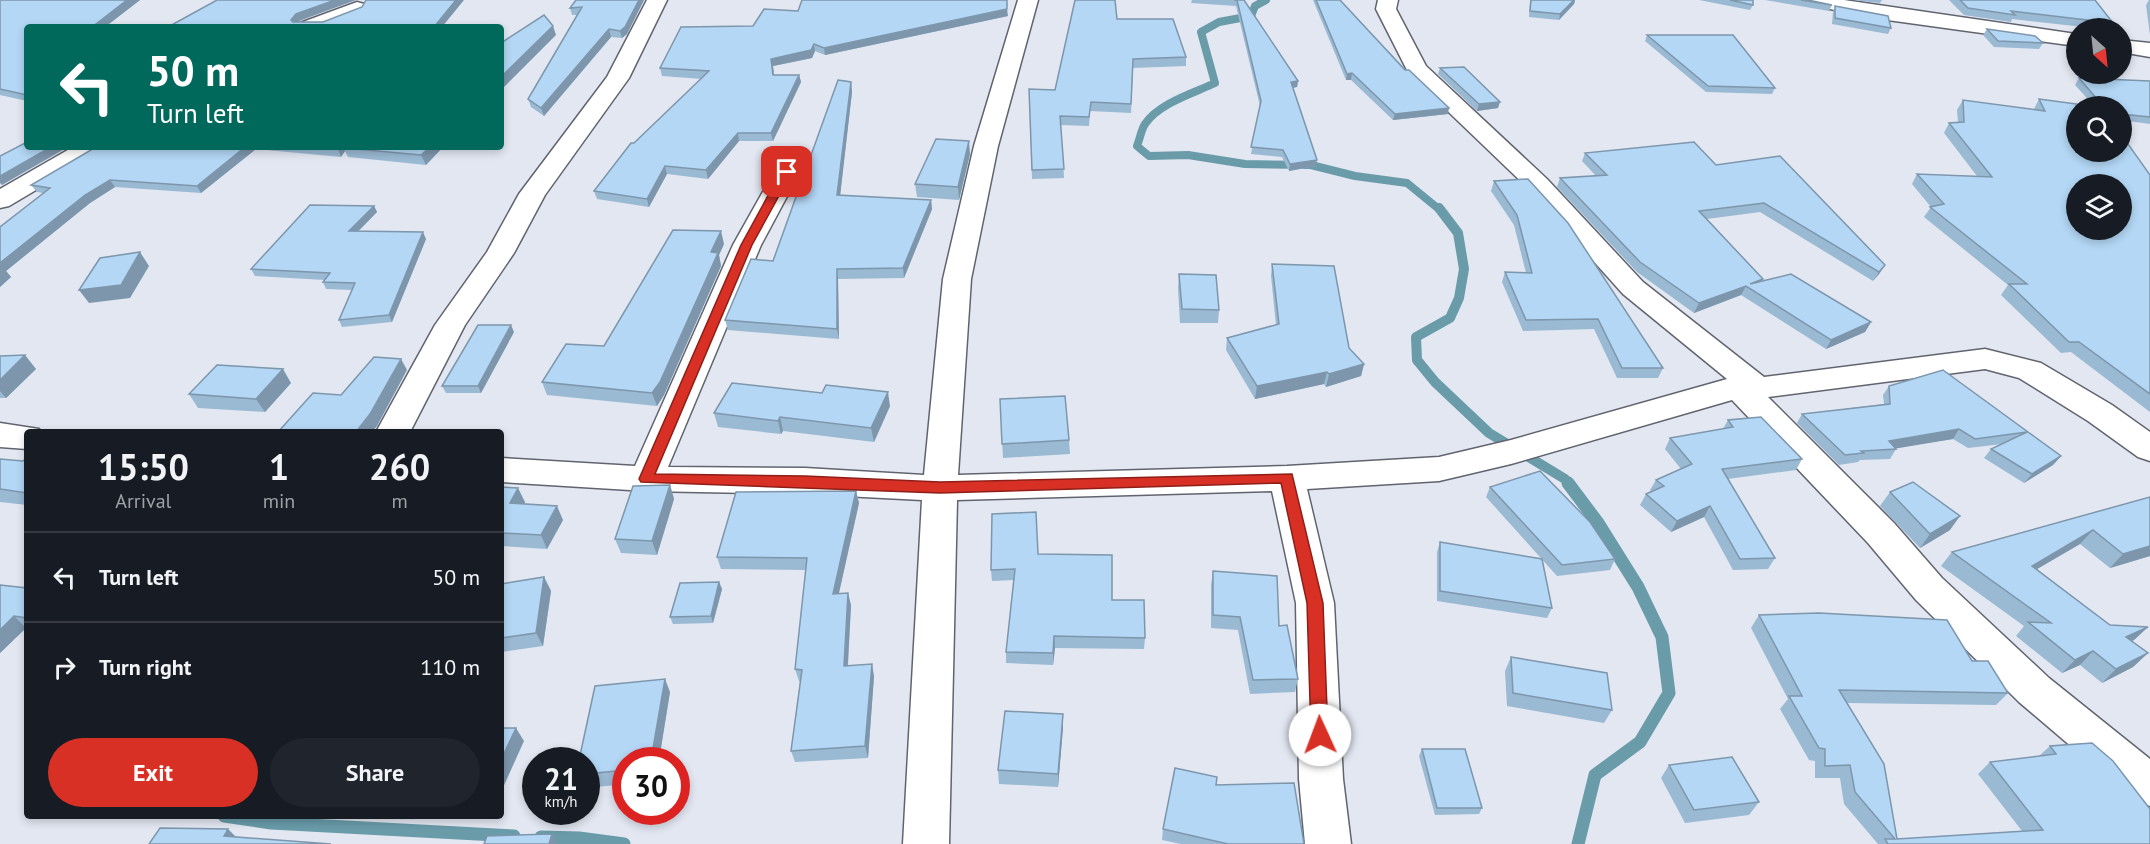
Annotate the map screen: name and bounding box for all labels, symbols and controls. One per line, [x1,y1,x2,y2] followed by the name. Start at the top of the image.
[2066,18,2132,84] north arrow
[2066,18,2132,240] map controls
[147,43,239,98] text: 50 m
[48,48,126,126] icon: left
[147,96,244,130] text: Turn left
[2066,96,2132,162] button: search
[761,146,812,197] pin
[770,155,803,188] icon: arrive
[2066,174,2132,240] button: layers
[98,443,189,490] text: 15:50
[269,443,289,490] text: 1
[369,443,430,490] text: 260
[115,488,171,514] text: Arrival
[263,488,295,514] text: min
[392,488,408,514] text: m
[48,561,81,594] icon: left
[99,563,179,591] text: Turn left
[432,563,480,591] text: 50 m
[48,651,81,684] icon: right
[99,653,191,681] text: Turn right
[420,653,480,681] text: 110 m
[1288,703,1352,767] position arrow
[48,738,258,807] button: Exit
[270,738,480,807] button: Share
[612,747,690,825] speed limit sign: 30
[544,759,578,798] text: 21
[545,792,577,811] text: km/h

